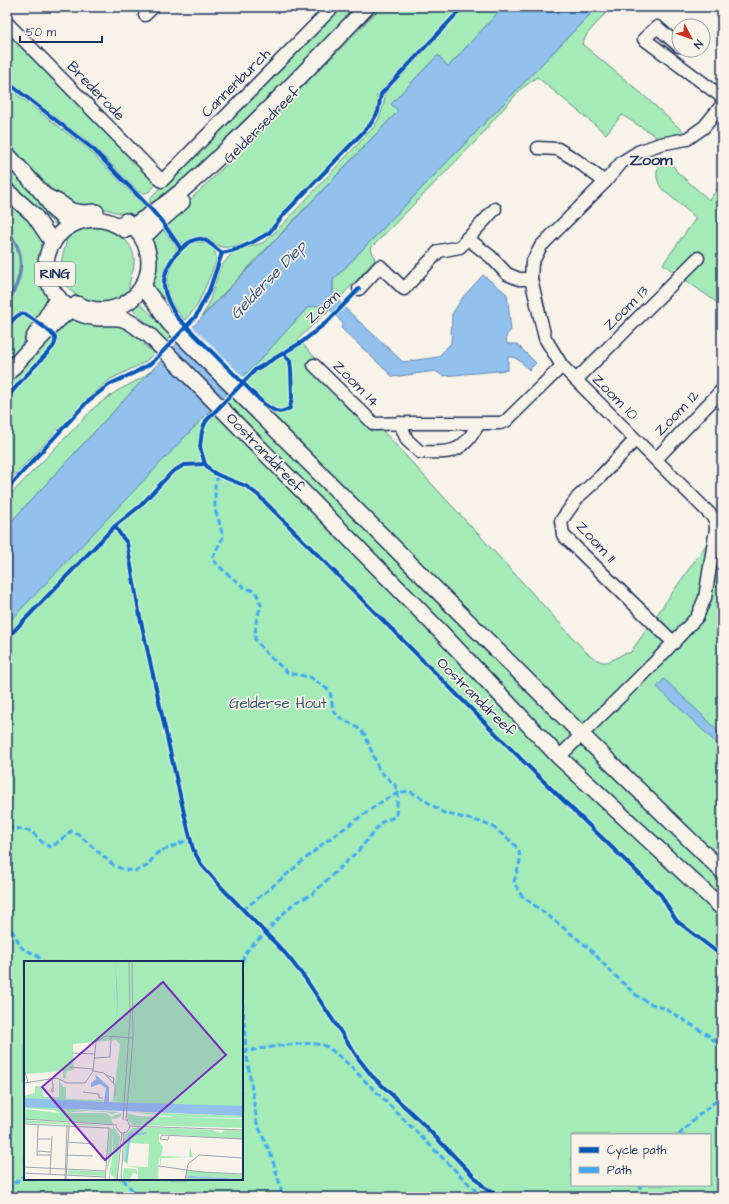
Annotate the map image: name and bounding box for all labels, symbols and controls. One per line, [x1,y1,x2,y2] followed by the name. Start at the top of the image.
[20,18,102,44] scale bar
[671,18,711,58] north arrow
[26,24,57,41] text: 50 m
[690,37,706,52] text: N
[197,43,276,122] street label: Cannenburch
[62,57,130,125] street label: Brederode
[219,82,305,168] street label: Geldersedreef
[630,149,673,171] district label: Zoom
[225,235,312,324] water label: Gelderse Diep
[35,262,75,286] road number: RING
[599,281,653,335] street label: Zoom 13
[301,285,345,328] street label: Zoom
[328,356,384,412] street label: Zoom 14
[587,369,643,425] street label: Zoom 10
[650,385,705,441] street label: Zoom 12
[221,408,309,498] street label: Oostranddreef
[571,516,621,568] street label: Zoom 11
[432,653,520,741] street label: Oostranddreef
[229,693,327,714] park label: Gelderse Hout
[24,961,243,1180] inset map
[571,1134,711,1186] legend
[607,1142,666,1160] text: Cycle path
[607,1162,632,1179] text: Path

